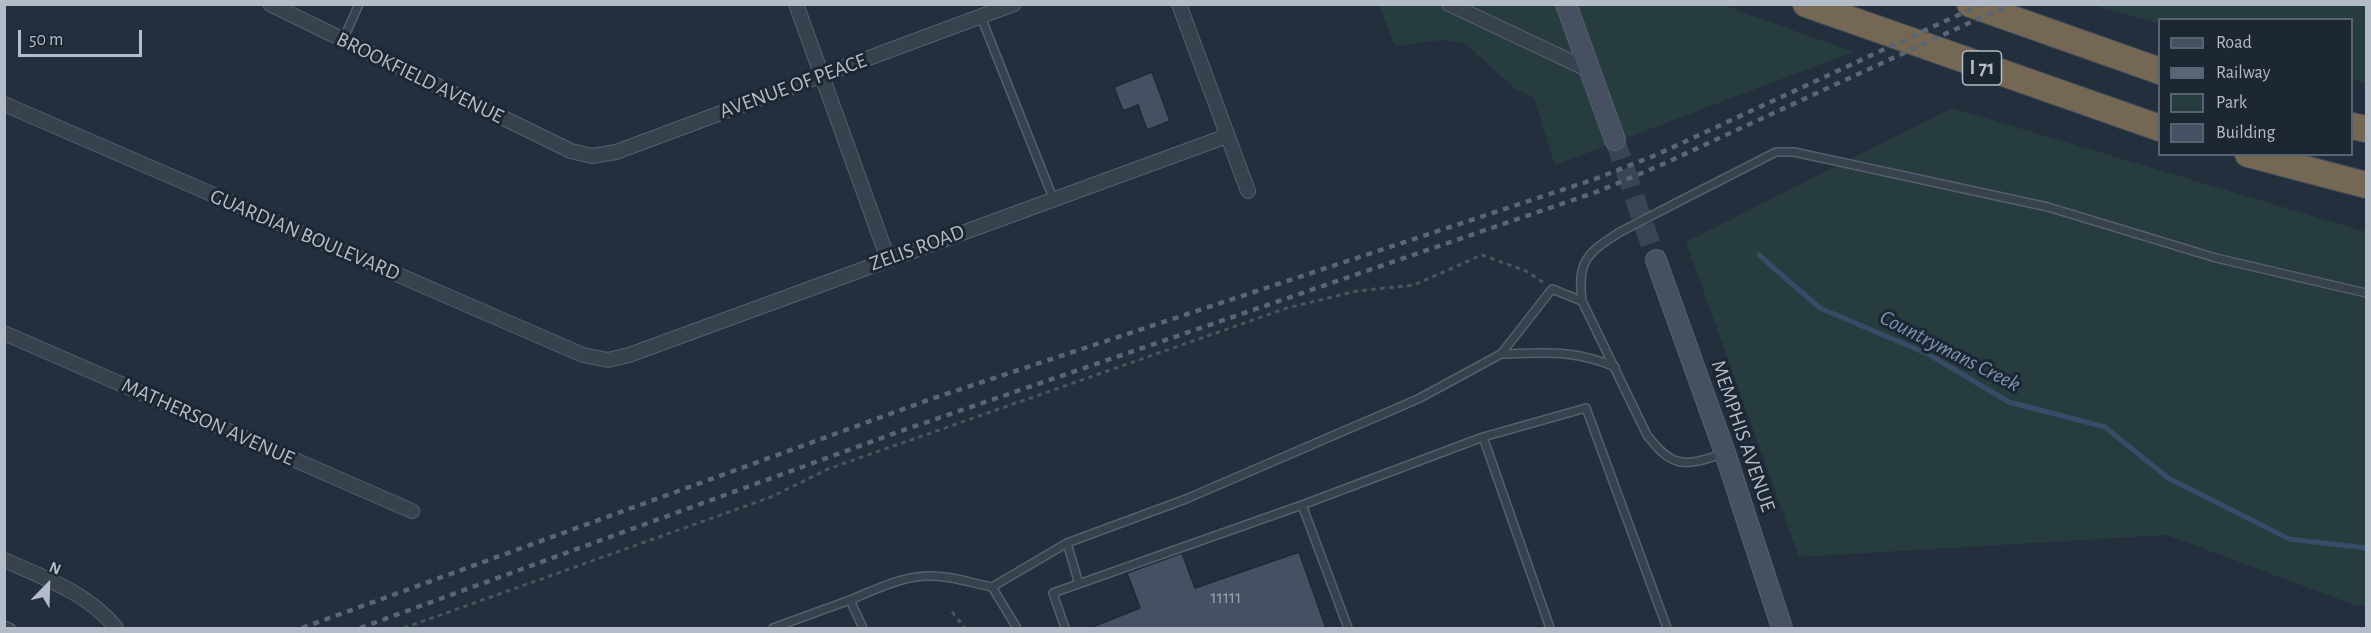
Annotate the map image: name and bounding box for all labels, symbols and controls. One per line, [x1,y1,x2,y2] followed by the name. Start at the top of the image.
[21,18,146,56] scale bar
[2158,18,2353,156] legend
[332,27,508,129] street label: BROOKFIELD AVENUE
[29,31,63,49] text: 50 m
[2216,34,2252,52] text: Road
[716,48,870,124] street label: AVENUE OF PEACE
[1962,51,2002,85] road number: I 71
[2216,64,2270,82] text: Railway
[2216,94,2247,112] text: Park
[2216,124,2275,142] text: Building
[206,184,404,286] street label: GUARDIAN BOULEVARD
[866,219,968,277] street label: ZELIS ROAD
[1875,304,2025,398] water label: Countrymans Creek
[1705,357,1781,515] street label: MEMPHIS AVENUE
[118,373,298,471] street label: MATHERSON AVENUE
[18,555,78,615] north arrow
[47,559,63,578] text: N
[1211,587,1241,609] house number: 11111

